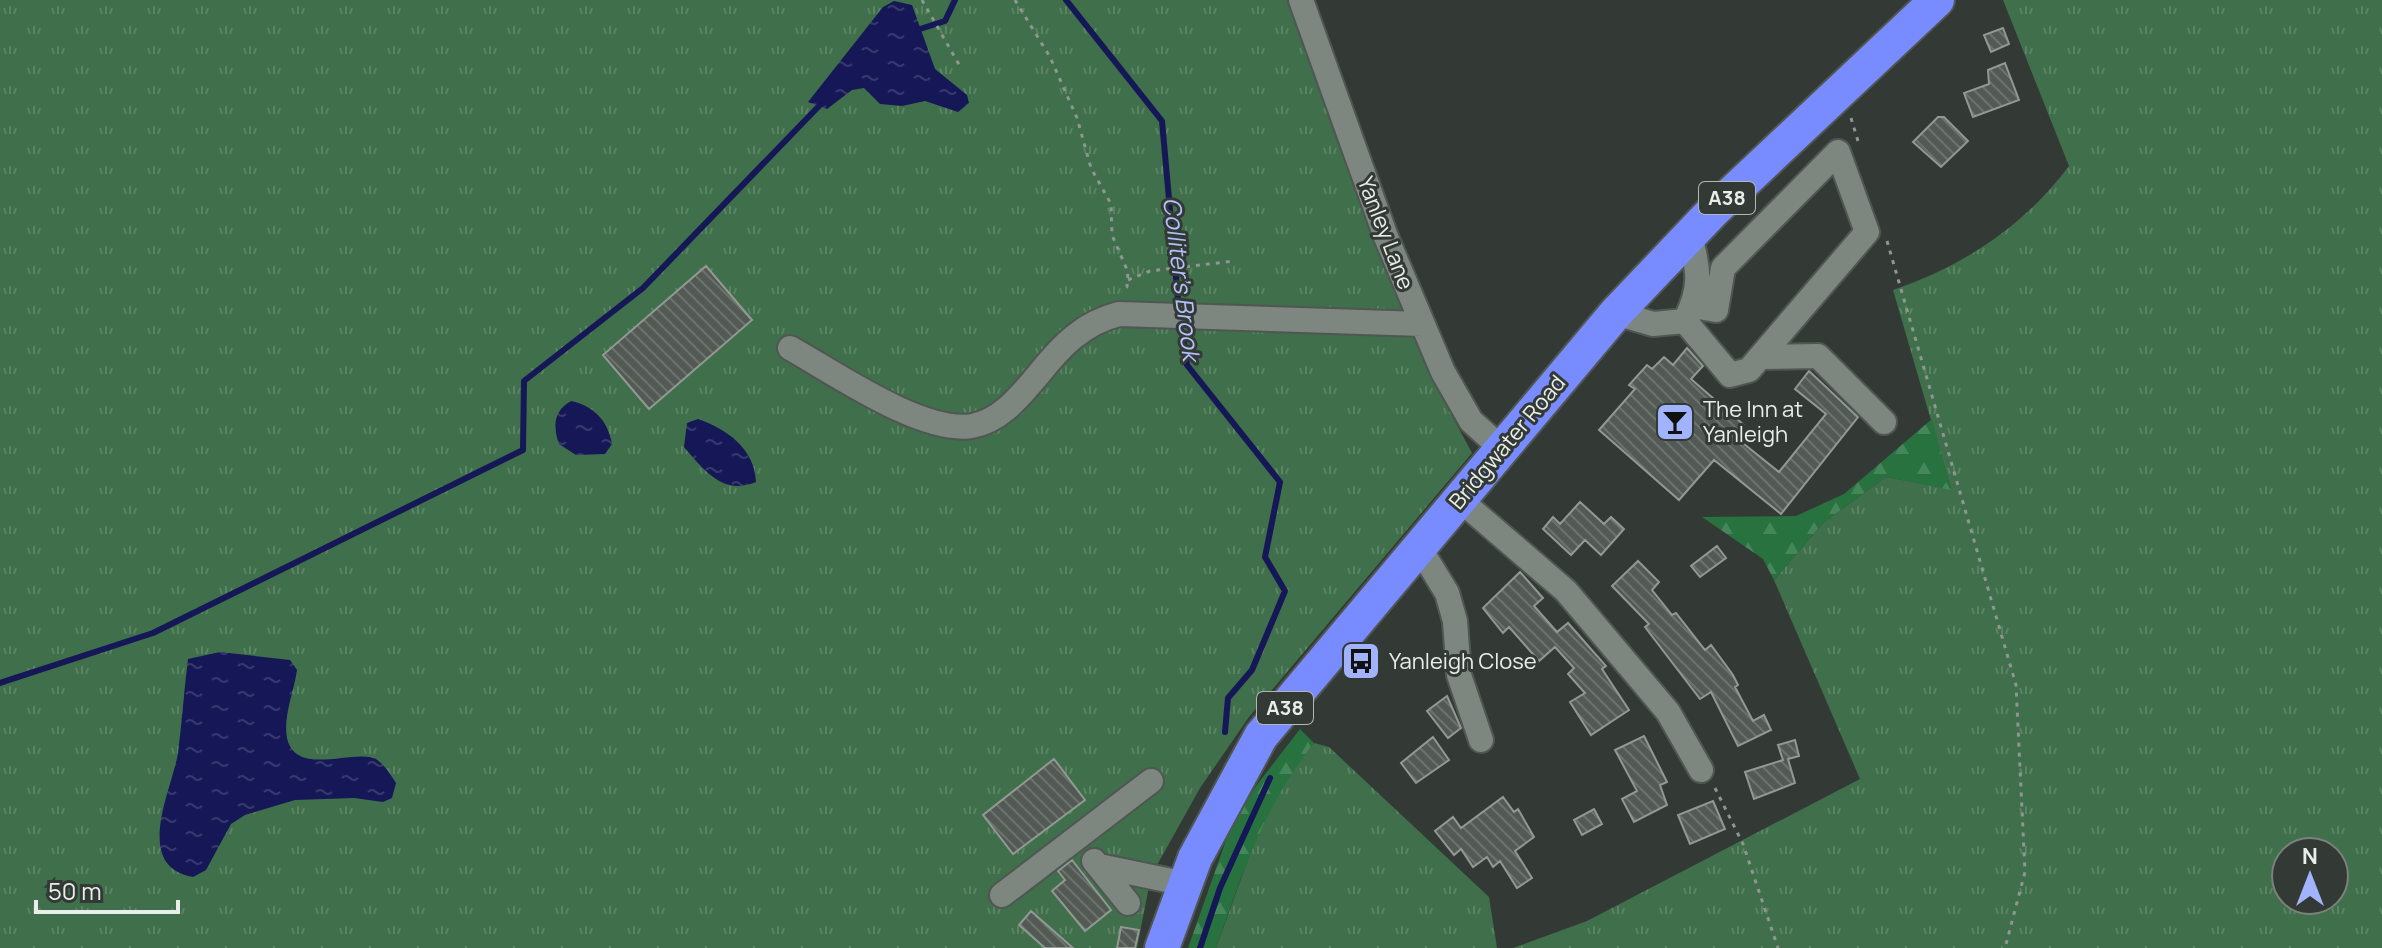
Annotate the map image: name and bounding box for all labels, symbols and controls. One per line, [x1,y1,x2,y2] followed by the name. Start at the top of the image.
[1351,172,1421,294] street label: Yanley Lane
[1699,182,1755,214] road number: A38
[1156,195,1209,365] water label: Colliter's Brook
[1442,368,1572,516] street label: Bridgwater Road
[1703,394,1803,449] place label: The Inn at Yanleigh
[1654,401,1696,443] bar icon: The Inn at Yanleigh
[1340,640,1382,682] bus stop icon: Yanleigh Close
[1389,646,1537,676] place label: Yanleigh Close
[1257,692,1313,724] road number: A38
[2270,836,2350,916] north arrow
[2302,841,2318,871] text: N
[36,864,178,914] scale bar
[48,874,102,907] text: 50 m

